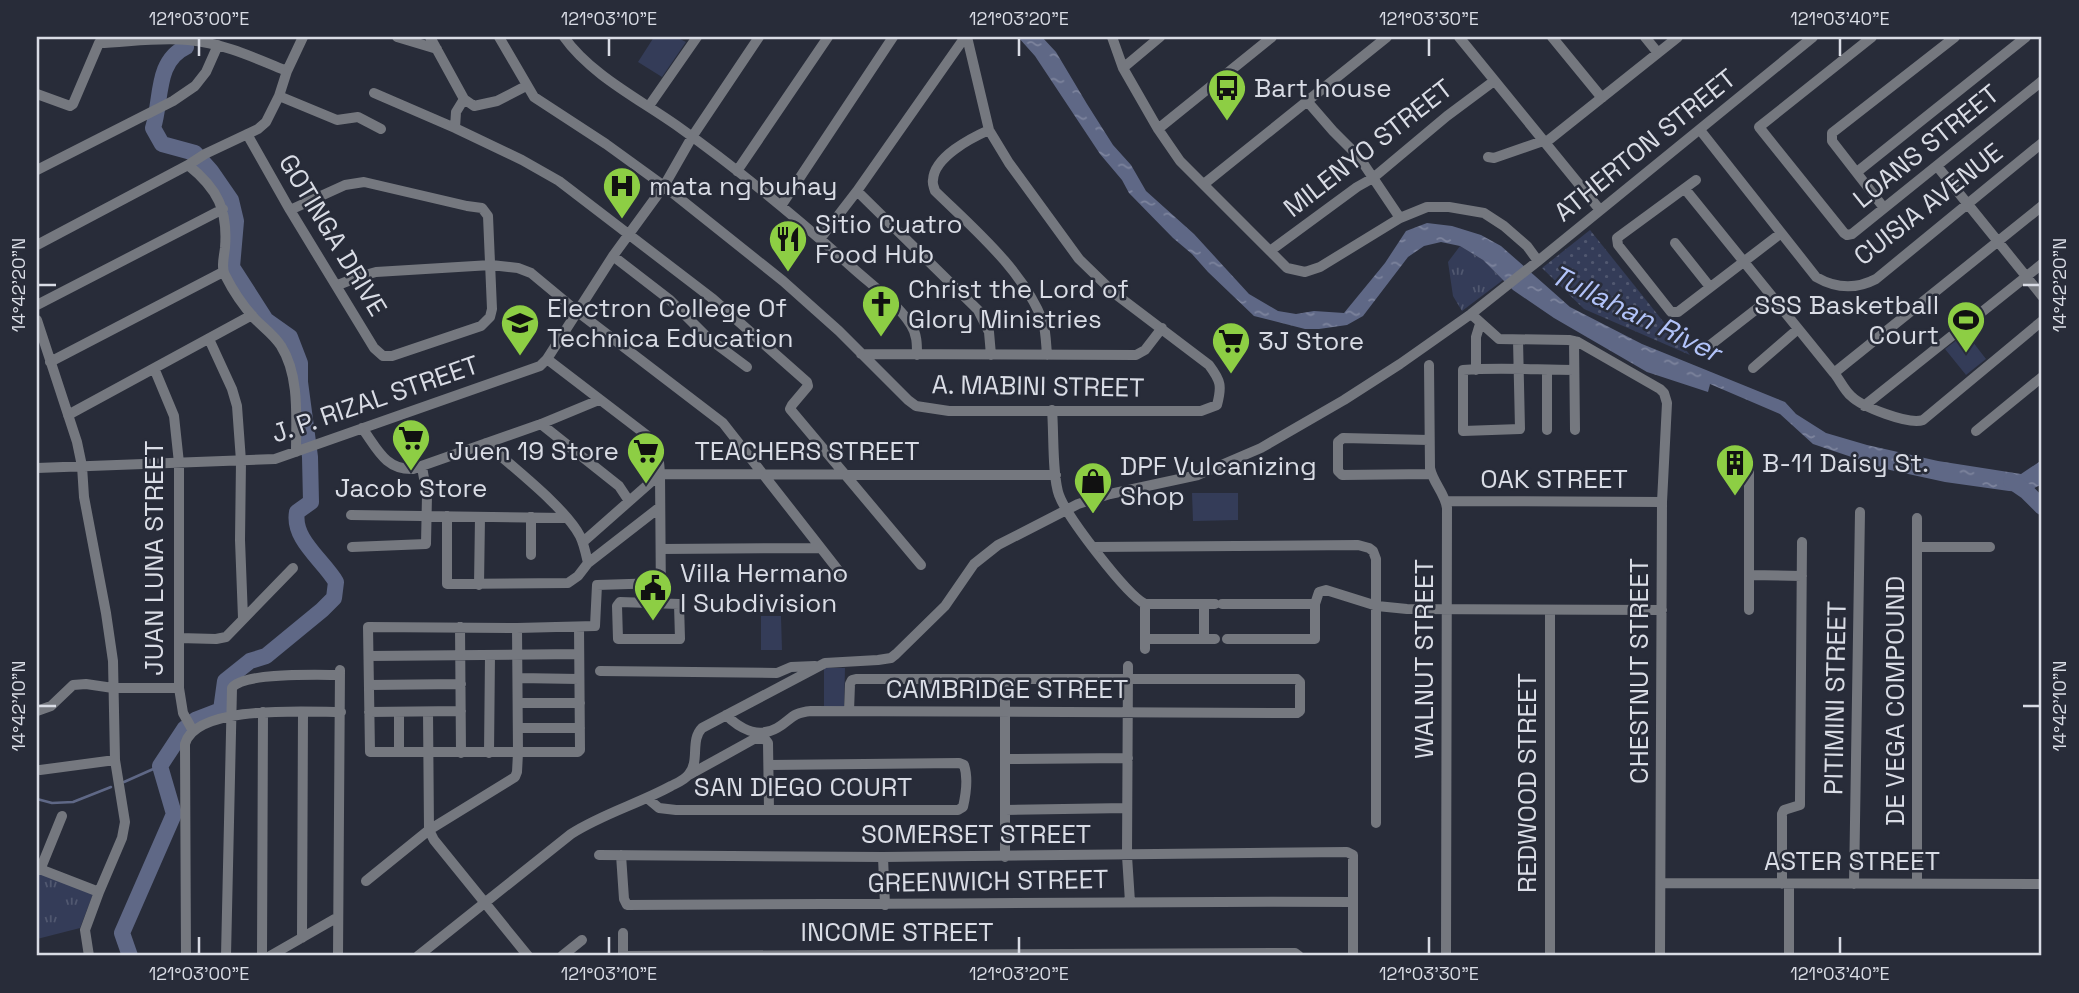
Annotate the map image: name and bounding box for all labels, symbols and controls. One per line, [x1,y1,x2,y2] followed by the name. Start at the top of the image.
[149,7,249,30] text: 121°03'00"E
[561,7,657,30] text: 121°03'10"E
[969,7,1069,30] text: 121°03'20"E
[1379,7,1479,30] text: 121°03'30"E
[1790,7,1890,30] text: 121°03'40"E
[1547,61,1743,229] street label: ATHERTON STREET
[1206,67,1248,122] bus stop icon: Bart house
[1254,71,1392,105] place label: Bart house
[1277,71,1459,225] street label: MILENYO STREET
[1846,77,2006,215] street label: LOANS STREET
[1847,135,2009,273] street label: CUISIA AVENUE
[271,148,395,322] street label: GOTINGA DRIVE
[601,165,643,220] hospital icon: mata ng buhay
[649,169,837,203] place label: mata ng buhay
[815,207,962,271] place label: Sitio Cuatro Food Hub
[767,218,809,273] restaurant icon: Sitio Cuatro Food Hub
[7,238,30,332] text: 14°42'20"N
[2048,238,2071,332] text: 14°42'20"N
[1545,256,1730,371] water label: Tullahan River
[908,272,1129,336] place label: Christ the Lord of Glory Ministries
[860,283,902,338] church icon: Christ the Lord of Glory Ministries
[1754,288,1939,352] place label: SSS Basketball Court
[547,291,793,355] place label: Electron College Of Technica Education
[1945,299,1987,354] sports icon: SSS Basketball Court
[499,302,541,357] school or university icon: Electron College Of Technica Education
[1210,320,1252,375] supermarket icon: 3J Store
[1258,324,1364,358] place label: 3J Store
[267,348,483,450] street label: J. P. RIZAL STREET
[931,367,1145,405] street label: A. MABINI STREET
[390,417,432,472] supermarket icon: Jacob Store
[625,430,667,485] supermarket icon: Juen 19 Store
[449,434,619,468] place label: Juen 19 Store
[695,434,919,468] street label: TEACHERS STREET
[137,440,171,676] street label: JUAN LUNA STREET
[1714,442,1756,497] building icon: B-11 Daisy St.
[1762,446,1929,480] place label: B-11 Daisy St.
[1120,449,1317,513] place label: DPF Vulcanizing Shop
[1072,460,1114,515] shop icon: DPF Vulcanizing Shop
[1480,462,1628,496] street label: OAK STREET
[335,471,487,505] place label: Jacob Store
[680,556,848,620] place label: Villa Hermano I Subdivision
[1622,558,1656,784] street label: CHESTNUT STREET
[1407,559,1441,759] street label: WALNUT STREET
[632,567,674,622] public building icon: Villa Hermano I Subdivision
[1878,576,1912,826] street label: DE VEGA COMPOUND
[1816,601,1854,795] street label: PITIMINI STREET
[7,661,30,751] text: 14°42'10"N
[2048,661,2071,751] text: 14°42'10"N
[886,672,1128,706] street label: CAMBRIDGE STREET
[1510,673,1544,893] street label: REDWOOD STREET
[694,770,912,804] street label: SAN DIEGO COURT
[861,817,1091,851] street label: SOMERSET STREET
[1764,844,1940,878] street label: ASTER STREET
[867,862,1109,900] street label: GREENWICH STREET
[801,915,993,949] street label: INCOME STREET
[149,962,249,985] text: 121°03'00"E
[561,962,657,985] text: 121°03'10"E
[969,962,1069,985] text: 121°03'20"E
[1379,962,1479,985] text: 121°03'30"E
[1790,962,1890,985] text: 121°03'40"E

